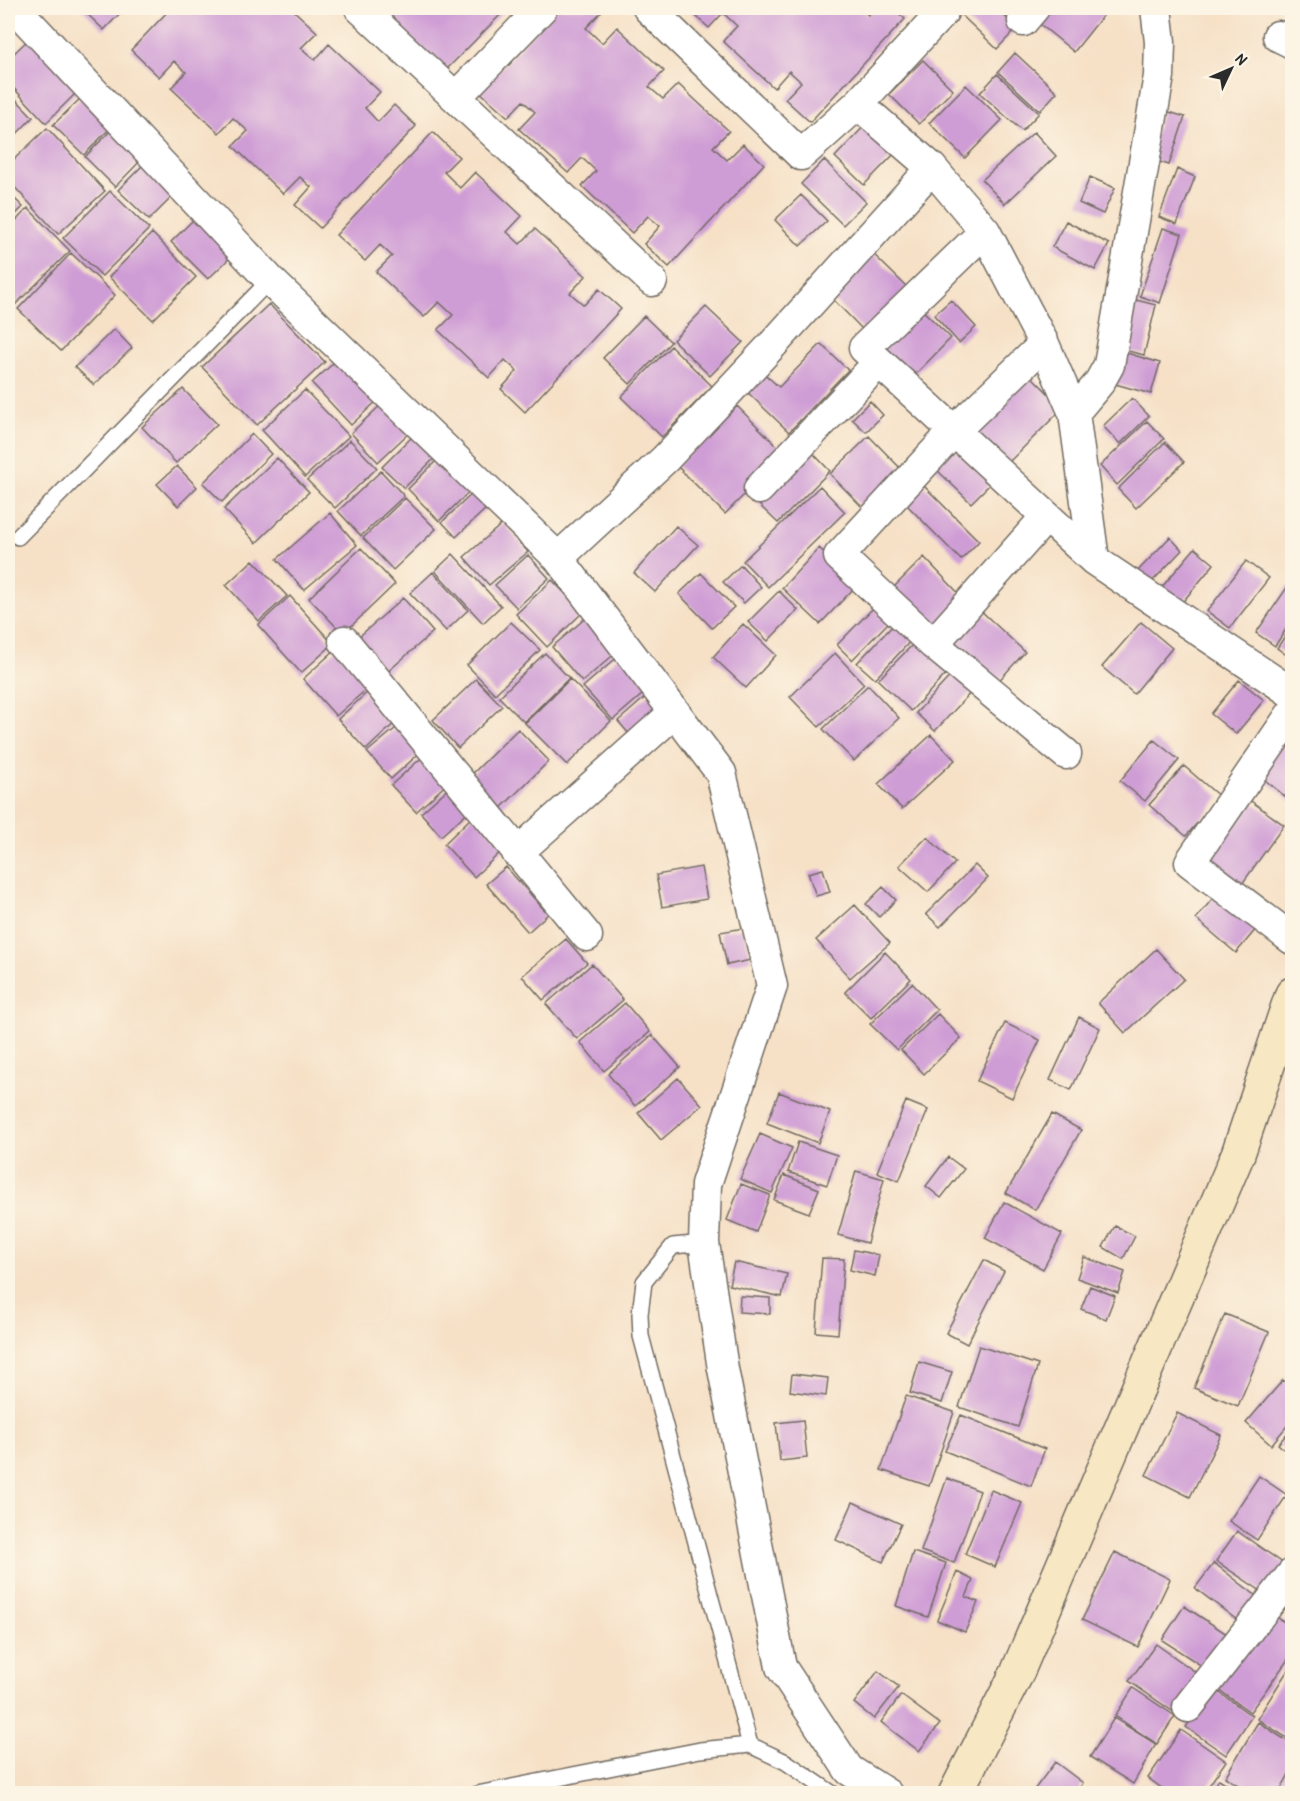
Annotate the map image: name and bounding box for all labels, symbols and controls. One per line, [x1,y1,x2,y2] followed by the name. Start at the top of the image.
[1201,39,1261,99] north arrow
[1231,48,1253,70] text: N

